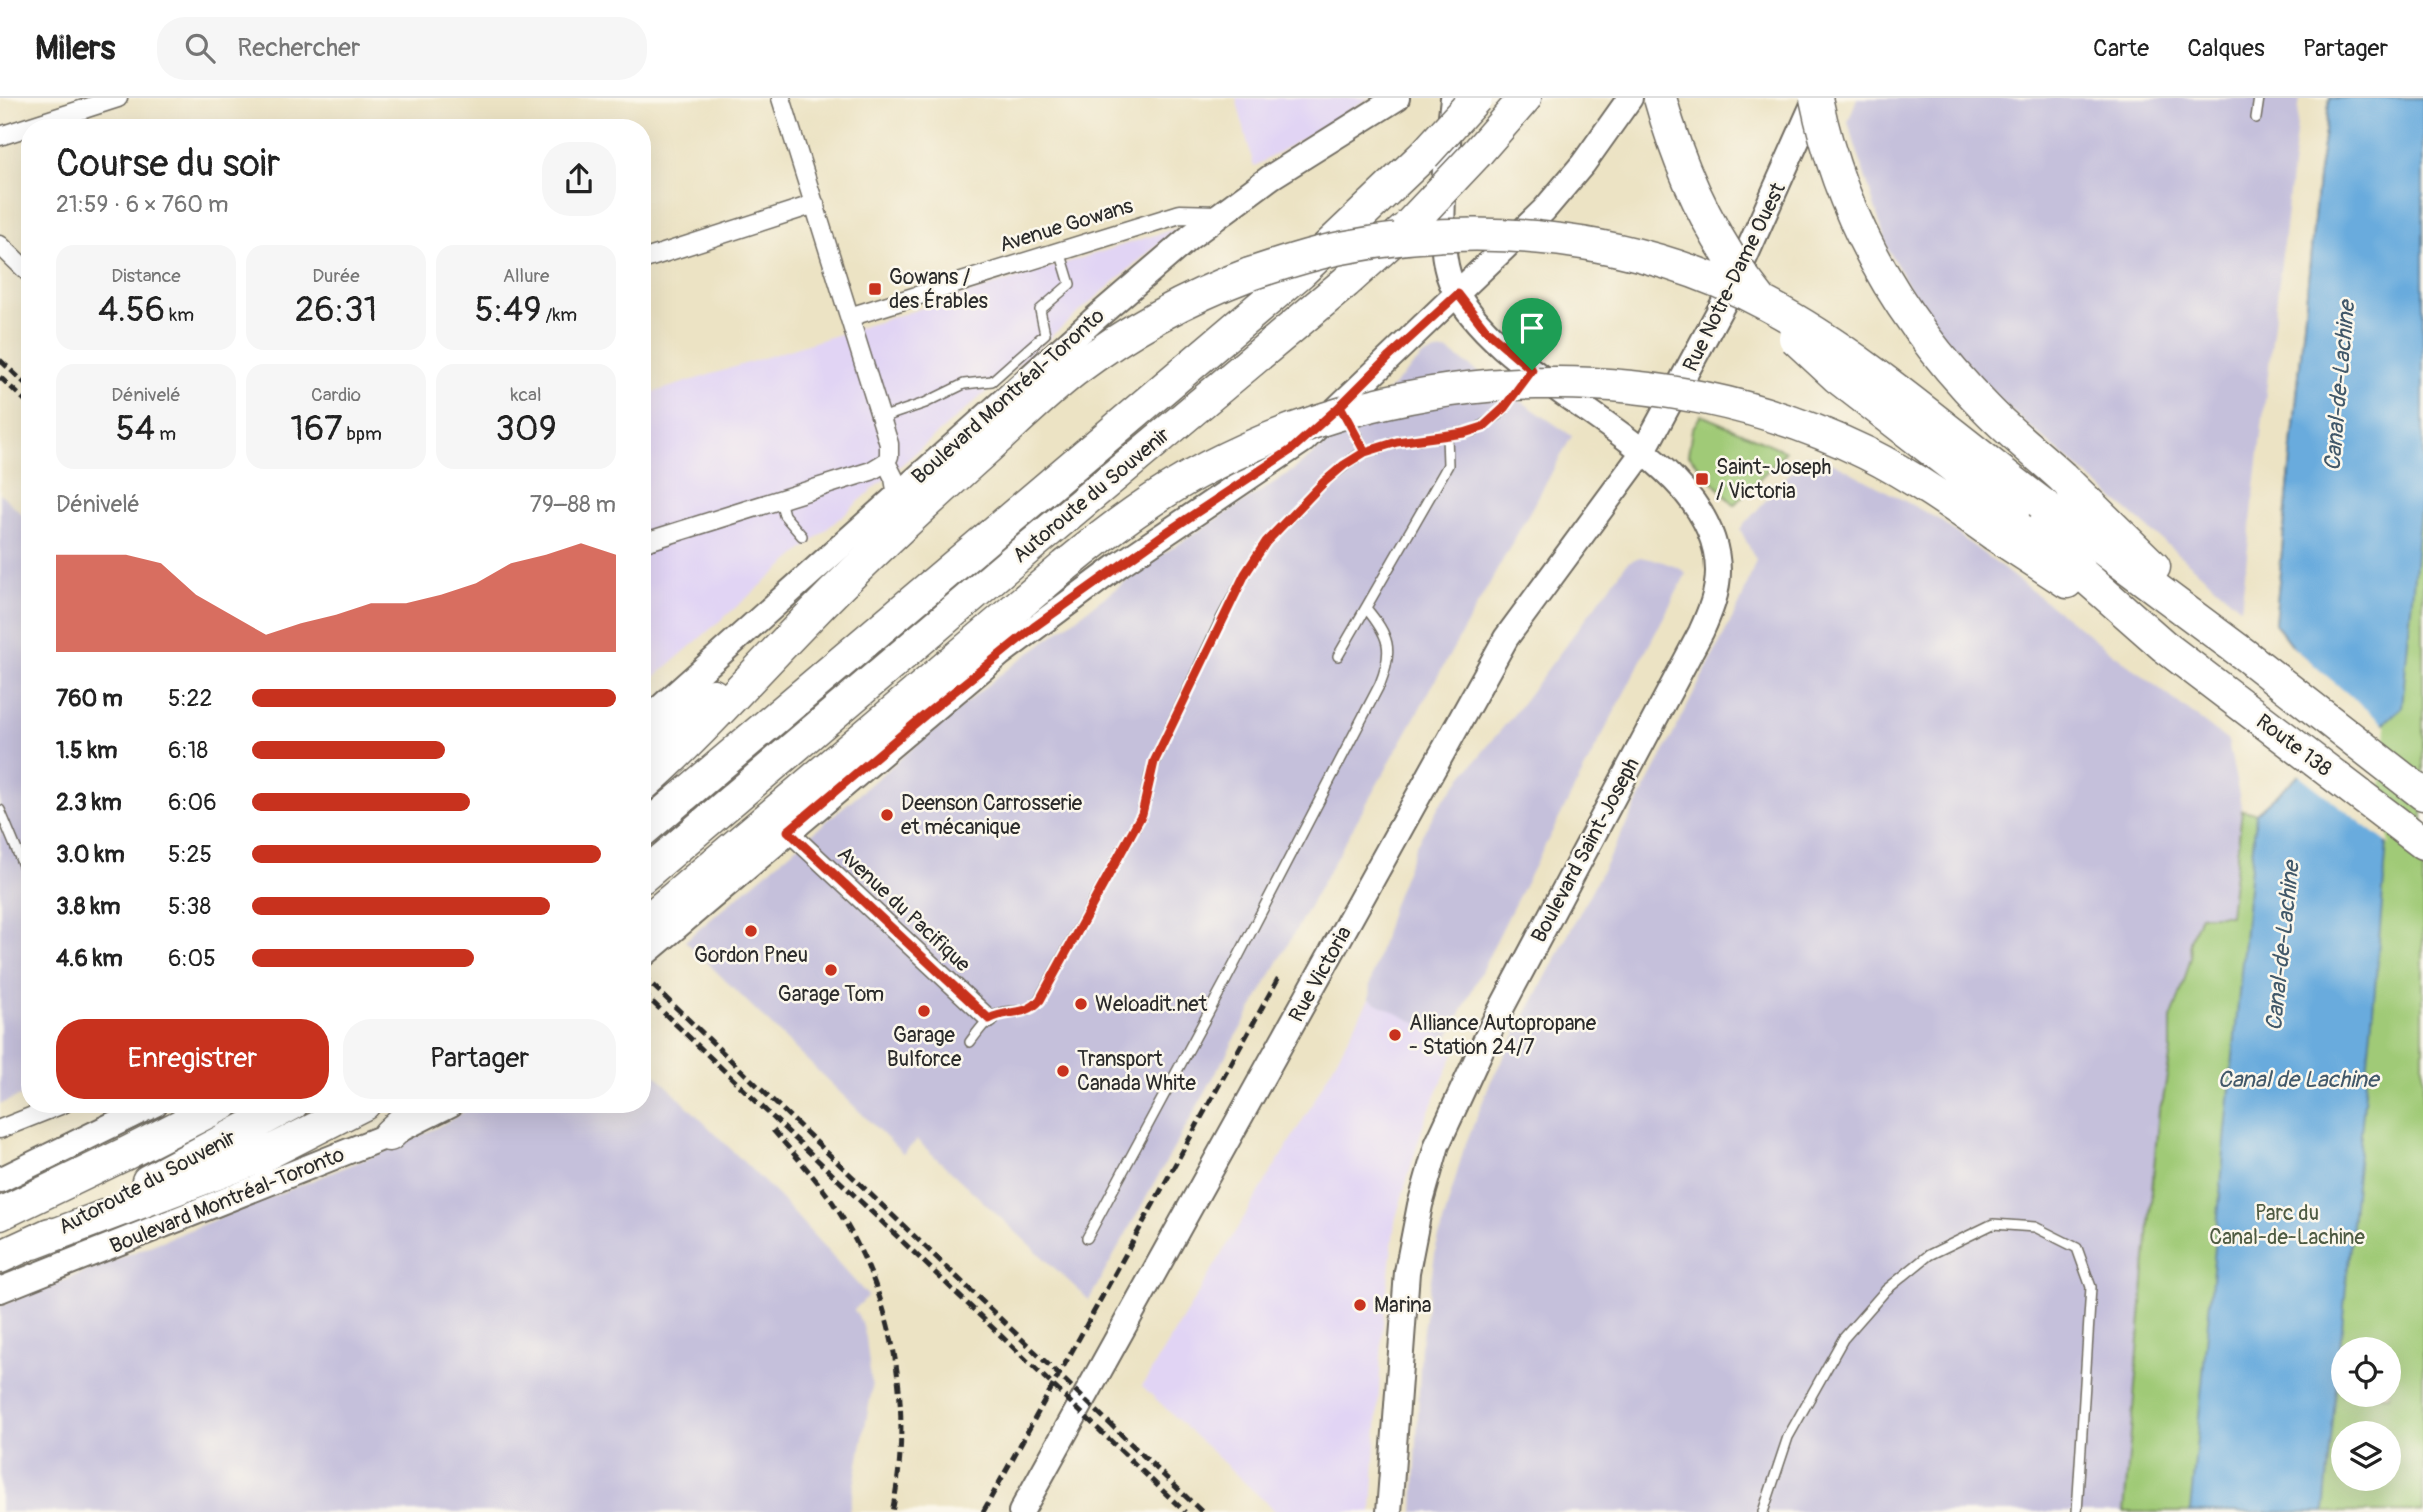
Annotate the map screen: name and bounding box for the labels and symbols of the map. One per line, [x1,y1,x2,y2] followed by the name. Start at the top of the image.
[1677,178,1792,376] street label: Rue Notre-Dame Ouest
[996,192,1137,259] street label: Avenue Gowans
[889,264,988,315] place label: Gowans / des Érables
[867,281,883,297] marker: Gowans / des Érables
[2318,297,2362,472] water label: Canal-de-Lachine
[1502,298,1562,370] pin
[906,303,1110,490] street label: Boulevard Montréal-Toronto
[1007,421,1176,569] street label: Autoroute du Souvenir
[1716,454,1831,505] place label: Saint-Joseph / Victoria
[1694,471,1710,487] marker: Saint-Joseph / Victoria
[2250,708,2337,783] street label: Route 138
[1525,753,1646,947] street label: Boulevard Saint-Joseph
[901,790,1083,841] place label: Deenson Carrosserie et mécanique
[879,807,895,823] marker: Deenson Carrosserie et mécanique
[831,841,976,978] street label: Avenue du Pacifique
[2259,857,2306,1032] water label: Canal-de-Lachine
[1283,922,1358,1027] street label: Rue Victoria
[743,923,759,939] marker: Gordon Pneu
[694,942,808,969] place label: Gordon Pneu
[823,962,839,978] marker: Garage Tom
[778,981,884,1008] place label: Garage Tom
[1095,991,1208,1018] place label: Weloadit.net
[1073,996,1089,1012] marker: Weloadit.net
[916,1003,932,1019] marker: Garage Bulforce
[1409,1010,1597,1061] place label: Alliance Autopropane - Station 24/7
[887,1022,962,1073] place label: Garage Bulforce
[1387,1027,1403,1043] marker: Alliance Autopropane - Station 24/7
[1077,1046,1197,1097] place label: Transport Canada White
[1055,1063,1071,1079] marker: Transport Canada White
[2218,1065,2381,1094] water label: Canal de Lachine
[54,1124,241,1241] street label: Autoroute du Souvenir
[106,1141,348,1260] street label: Boulevard Montréal-Toronto
[2209,1200,2365,1251] park label: Parc du Canal-de-Lachine
[1374,1292,1432,1319] place label: Marina
[1352,1297,1368,1313] marker: Marina

